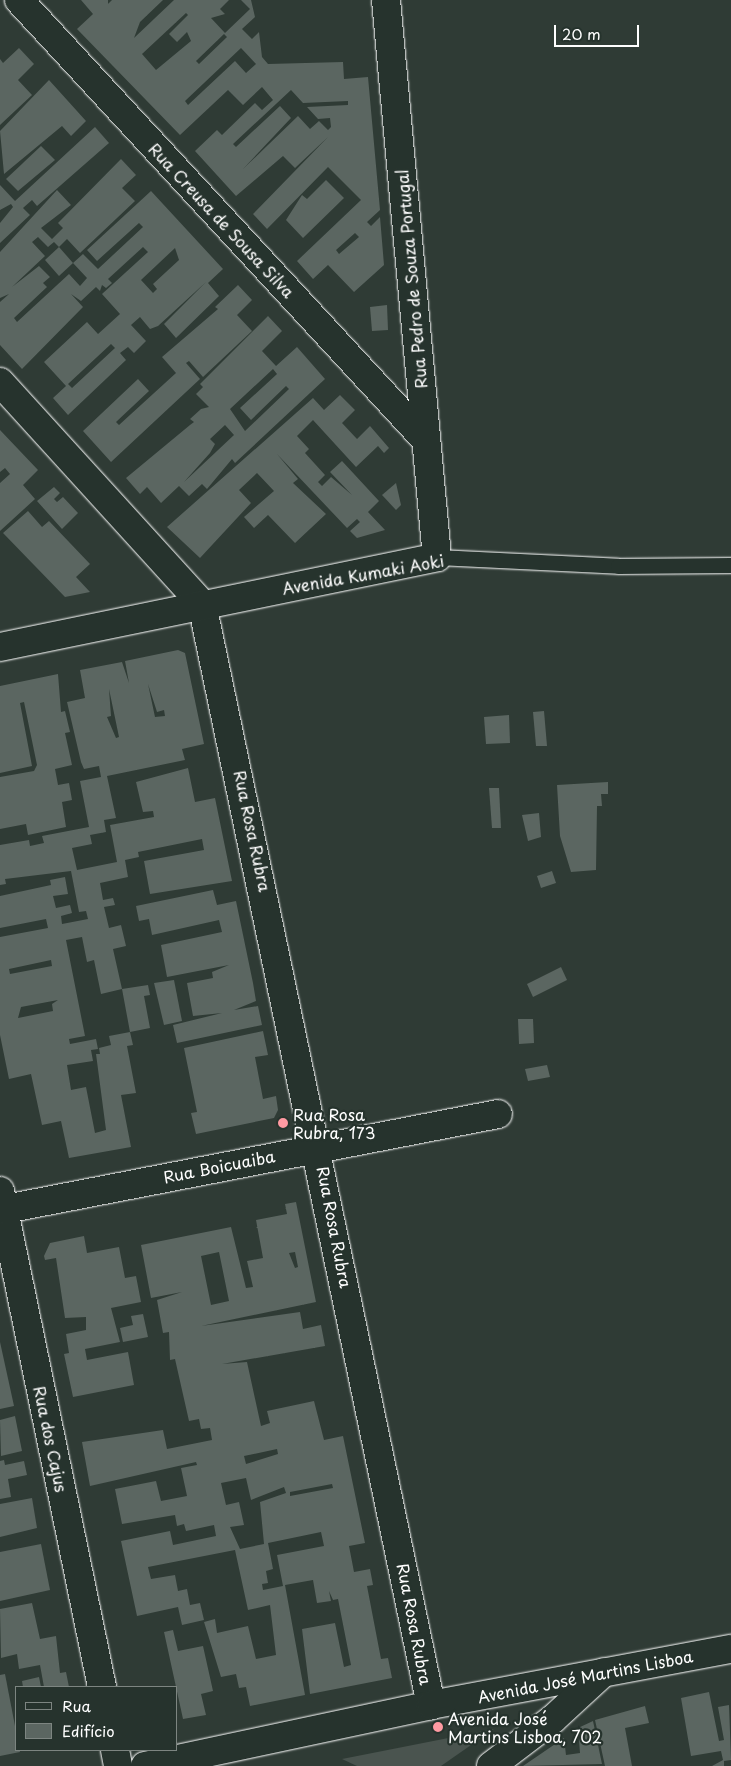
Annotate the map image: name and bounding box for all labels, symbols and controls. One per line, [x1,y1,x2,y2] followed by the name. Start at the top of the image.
[556,15,641,47] scale bar
[562,22,601,45] text: 20 m
[145,138,299,302] street label: Rua Creusa de Sousa Silva
[392,167,430,391] street label: Rua Pedro de Souza Portugal
[280,550,446,598] street label: Avenida Kumaki Aoki
[231,768,275,894] street label: Rua Rosa Rubra
[293,1104,375,1142] place label: Rua Rosa Rubra, 173
[277,1117,289,1129] marker: Rua Rosa Rubra, 173
[162,1146,276,1186] street label: Rua Boicuaiba
[314,1164,356,1290] street label: Rua Rosa Rubra
[30,1384,72,1494] street label: Rua dos Cajus
[394,1561,436,1687] street label: Rua Rosa Rubra
[476,1646,694,1706] street label: Avenida José Martins Lisboa
[15,1686,178,1751] legend
[62,1694,91,1717] text: Rua
[448,1708,603,1746] place label: Avenida José Martins Lisboa, 702
[62,1719,115,1742] text: Edifício
[432,1721,444,1733] marker: Avenida José Martins Lisboa, 702

